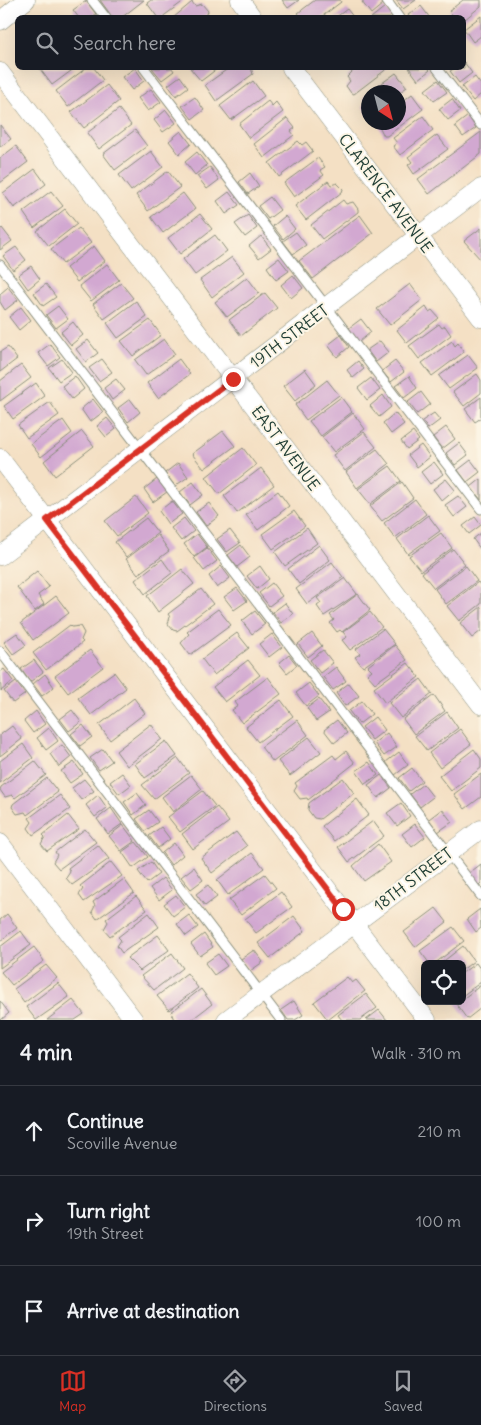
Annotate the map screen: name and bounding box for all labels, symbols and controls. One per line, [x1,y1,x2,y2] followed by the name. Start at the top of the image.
[15,15,466,70] search box
[33,29,61,57] icon: search
[73,31,176,55] text: Search here
[361,85,406,130] north arrow
[335,129,437,257] street label: CLARENCE AVENUE
[246,300,332,372] street label: 19TH STREET
[222,368,245,391] route end
[248,402,324,494] street label: EAST AVENUE
[370,843,456,915] street label: 18TH STREET
[332,898,355,921] route start
[421,960,466,1005] map controls
[421,960,466,1005] button: locate
[20,1039,72,1066] text: 4 min
[371,1043,461,1063] text: Walk · 310 m
[67,1109,144,1133] text: Continue
[20,1117,48,1145] icon: ahead
[418,1121,461,1141] text: 210 m
[67,1133,177,1153] text: Scoville Avenue
[67,1199,150,1223] text: Turn right
[20,1207,48,1235] icon: right
[416,1211,461,1231] text: 100 m
[67,1223,144,1243] text: 19th Street
[20,1297,48,1325] icon: arrive
[67,1299,240,1323] text: Arrive at destination
[59,1367,87,1415] tab: Map
[204,1367,267,1415] tab: Directions
[384,1367,422,1415] tab: Saved

